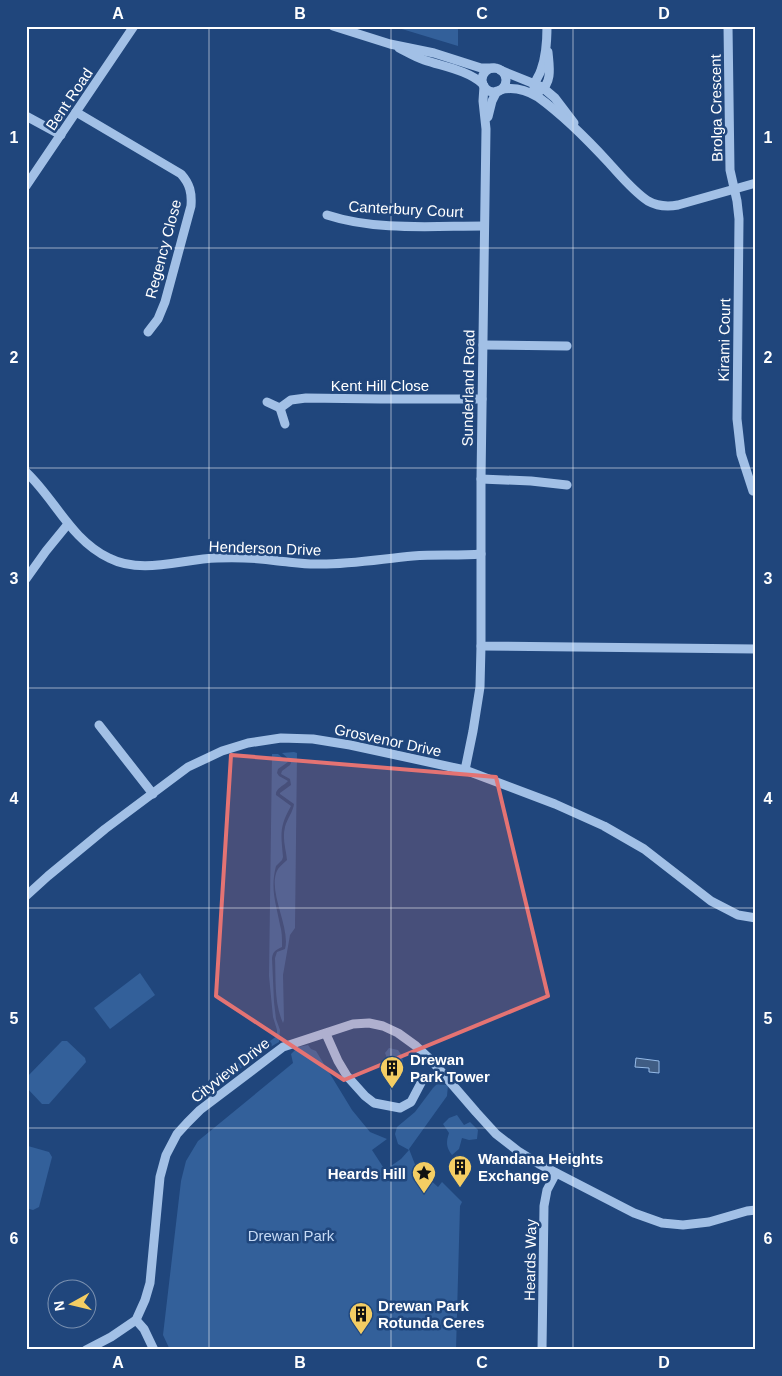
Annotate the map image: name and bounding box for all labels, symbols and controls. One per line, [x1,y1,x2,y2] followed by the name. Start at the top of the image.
[112,5,124,22] text: A
[294,5,306,22] text: B
[476,5,488,22] text: C
[658,5,670,22] text: D
[707,53,725,162] street label: Brolga Crescent
[42,65,96,133] street label: Bent Road
[10,129,19,146] text: 1
[764,129,773,146] text: 1
[142,198,184,300] street label: Regency Close
[348,198,465,221] street label: Canterbury Court
[715,297,733,382] street label: Kirami Court
[458,329,478,447] street label: Sunderland Road
[10,349,19,366] text: 2
[764,349,773,366] text: 2
[331,377,429,394] street label: Kent Hill Close
[208,538,322,558] street label: Henderson Drive
[10,570,19,587] text: 3
[764,570,773,587] text: 3
[333,720,443,760] street label: Grosvenor Drive
[10,790,19,807] text: 4
[764,790,773,807] text: 4
[10,1010,19,1027] text: 5
[764,1010,773,1027] text: 5
[187,1034,273,1106] street label: Cityview Drive
[410,1051,490,1085] place label: Drewan Park Tower
[379,1055,405,1089] building icon: Drewan Park Tower
[478,1150,603,1184] place label: Wandana Heights Exchange
[447,1154,473,1188] building icon: Wandana Heights Exchange
[411,1160,437,1194] place icon: Heards Hill
[328,1165,406,1182] place label: Heards Hill
[521,1218,539,1301] street label: Heards Way
[248,1227,335,1244] park label: Drewan Park
[10,1230,19,1247] text: 6
[764,1230,773,1247] text: 6
[48,1278,98,1328] north arrow
[378,1297,485,1331] place label: Drewan Park Rotunda Ceres
[50,1300,68,1312] text: N
[348,1301,374,1335] building icon: Drewan Park Rotunda Ceres
[112,1354,124,1371] text: A
[294,1354,306,1371] text: B
[476,1354,488,1371] text: C
[658,1354,670,1371] text: D

